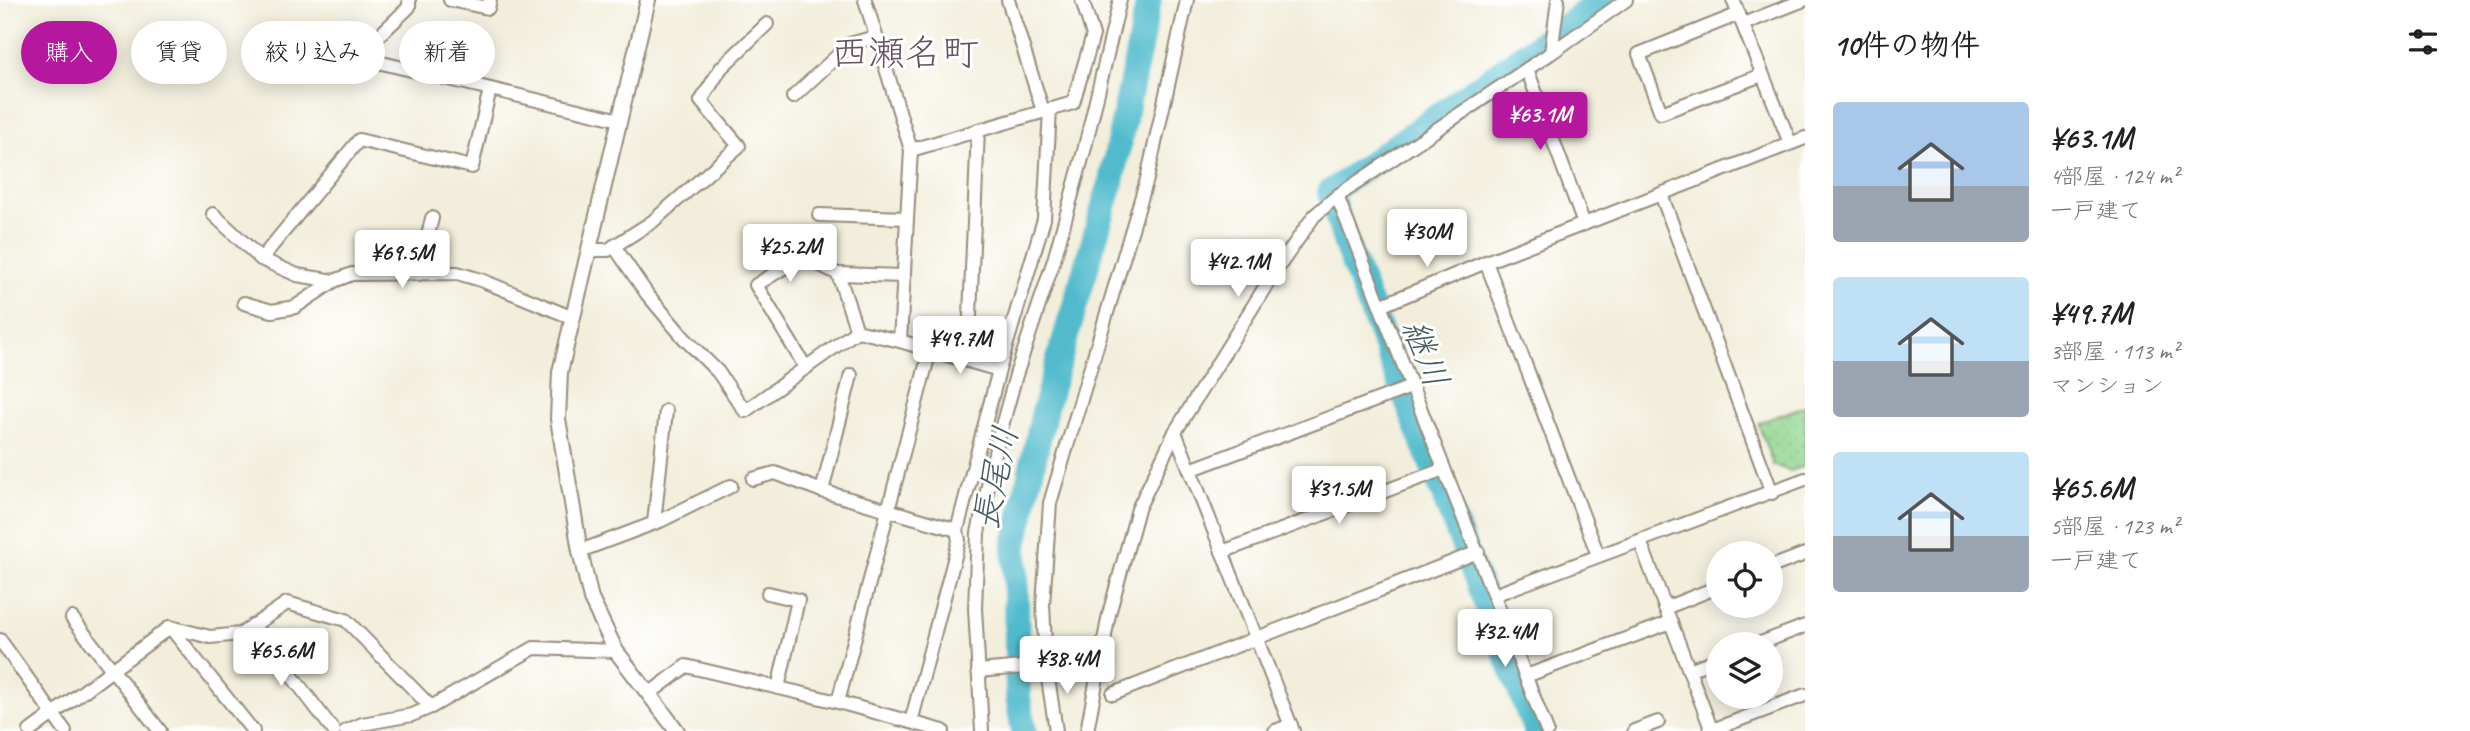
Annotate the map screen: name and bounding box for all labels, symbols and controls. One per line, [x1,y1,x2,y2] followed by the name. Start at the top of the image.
[21,21,117,84] chip: 購入
[131,21,227,84] chip: 賃貸
[241,21,385,84] chip: 絞り込み
[399,21,495,84] chip: 新着
[2404,23,2442,61] icon: filters
[1833,26,1980,64] text: 10件の物件
[831,29,979,76] district label: 西瀬名町
[1483,92,1597,152] pin: ¥63.1M
[1508,100,1572,129] text: ¥63.1M
[2050,119,2132,157] text: ¥63.1M
[1889,130,1973,214] icon: home
[2050,162,2179,191] text: 4部屋 · 124 m²
[2050,196,2142,225] text: 一戸建て
[1386,210,1468,269] pin: ¥30M
[1403,217,1451,246] text: ¥30M
[733,224,847,284] pin: ¥25.2M
[345,230,459,290] pin: ¥69.5M
[759,232,821,261] text: ¥25.2M
[371,238,433,267] text: ¥69.5M
[1181,240,1295,299] pin: ¥42.1M
[1207,247,1269,276] text: ¥42.1M
[2050,294,2131,332] text: ¥49.7M
[1889,305,1973,389] icon: home
[1392,312,1459,394] water label: 継川
[903,316,1017,376] pin: ¥49.7M
[929,324,991,353] text: ¥49.7M
[2050,337,2179,366] text: 3部屋 · 113 m²
[2050,371,2164,400] text: マンション
[963,422,1028,534] water label: 長尾川
[1282,466,1396,526] pin: ¥31.5M
[2050,469,2133,507] text: ¥65.6M
[1308,474,1370,503] text: ¥31.5M
[1889,480,1973,564] icon: home
[2050,512,2179,541] text: 5部屋 · 123 m²
[1706,541,1783,709] map controls
[1706,541,1783,618] button: locate
[2050,546,2142,575] text: 一戸建て
[1448,610,1562,669] pin: ¥32.4M
[1474,617,1536,646] text: ¥32.4M
[224,628,338,688] pin: ¥65.6M
[1706,632,1783,709] button: layers
[249,636,313,665] text: ¥65.6M
[1010,636,1124,696] pin: ¥38.4M
[1036,644,1098,673] text: ¥38.4M

